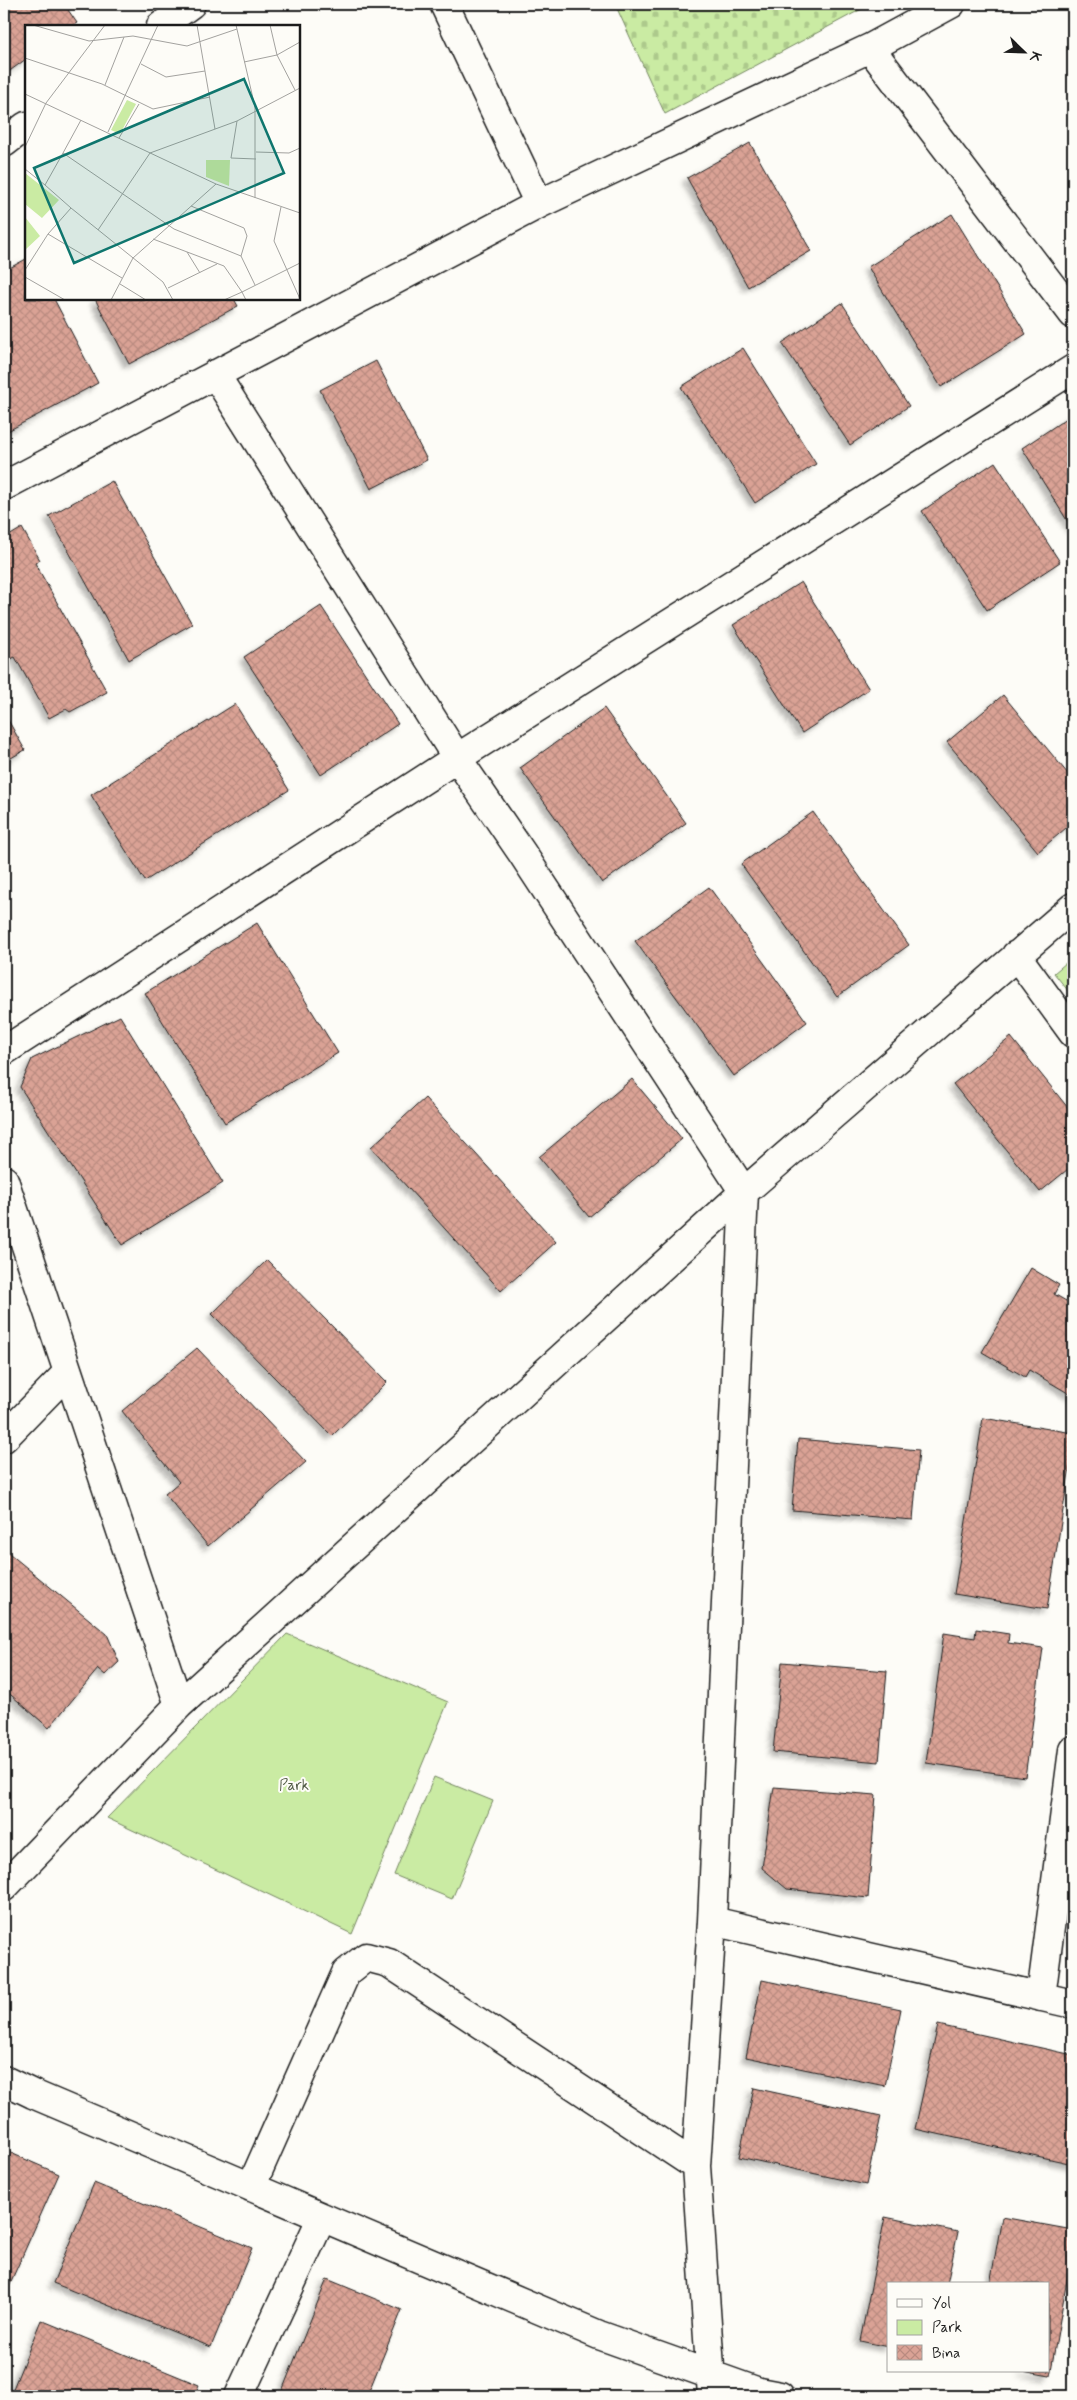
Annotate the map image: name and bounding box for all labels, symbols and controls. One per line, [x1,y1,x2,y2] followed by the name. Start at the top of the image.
[25,25,300,300] inset map
[1000,28,1050,78] north arrow
[1024,49,1045,66] text: K
[279,1776,309,1796] park label: Park
[887,2282,1050,2372] legend
[932,2294,951,2314] text: Yol
[932,2318,962,2338] text: Park
[932,2344,960,2364] text: Bina

